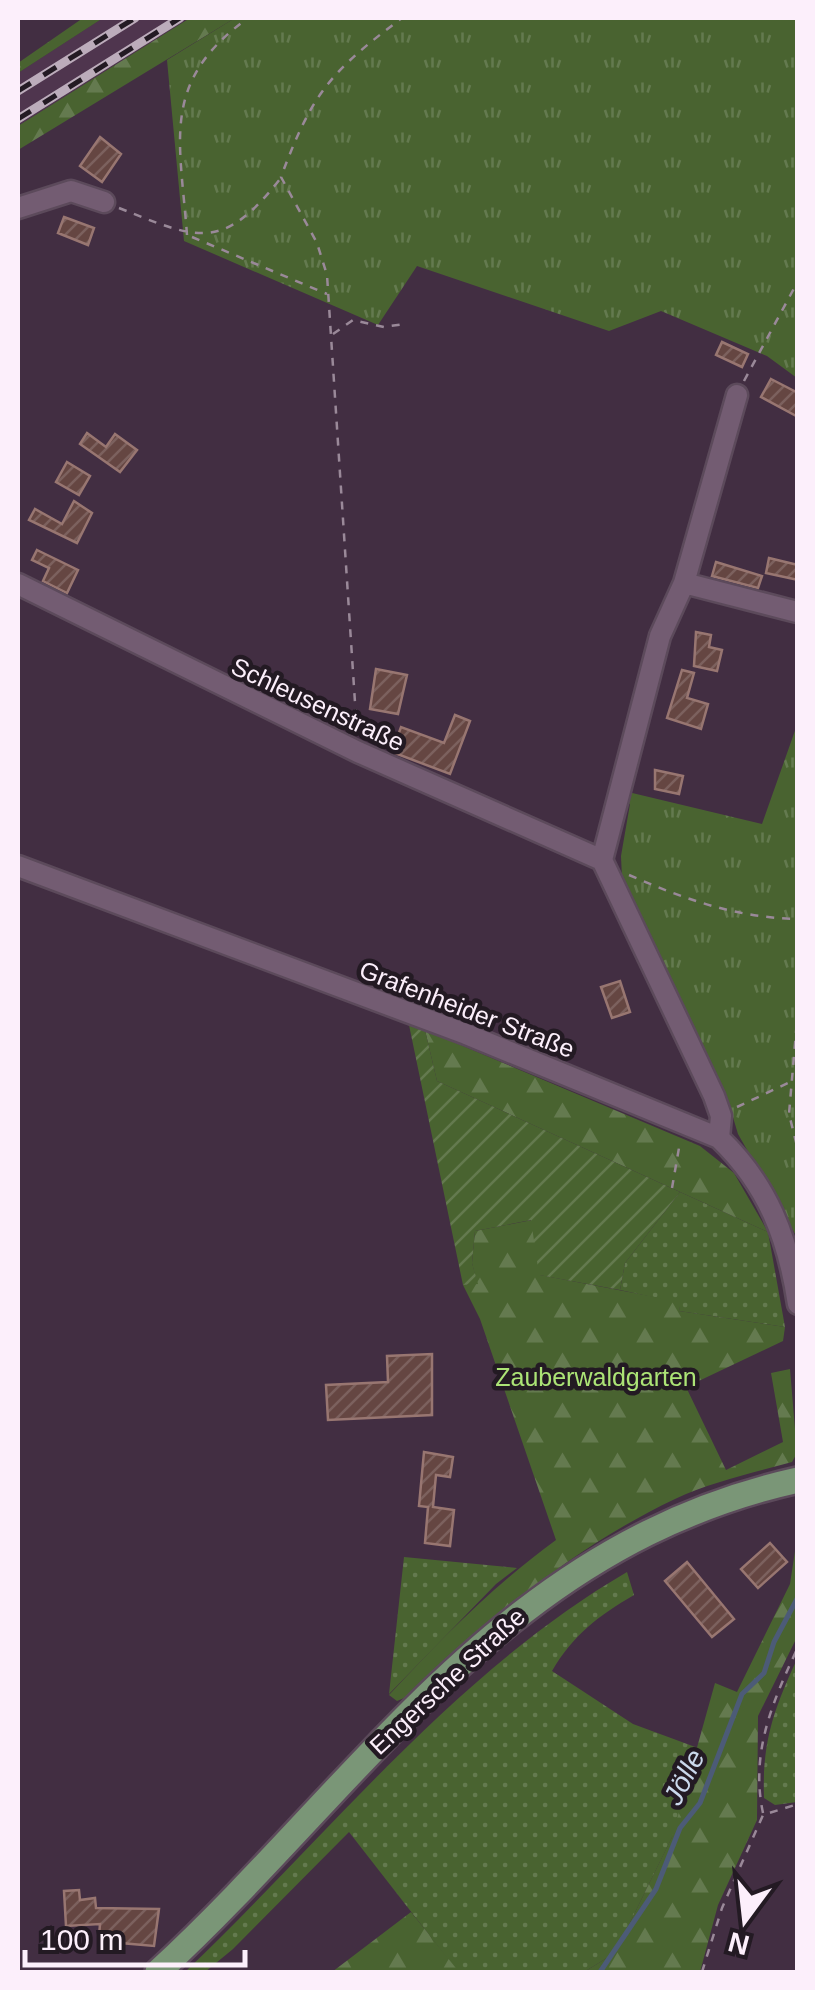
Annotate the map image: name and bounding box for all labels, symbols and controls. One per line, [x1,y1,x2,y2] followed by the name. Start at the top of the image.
[227,652,409,756] street label: Schleusenstraße
[356,955,578,1063] street label: Grafenheider Straße
[495,1363,697,1391] park label: Zauberwaldgarten
[364,1602,530,1760] street label: Engersche Straße
[657,1744,711,1811] water label: Jölle
[695,1870,795,1970] north arrow
[25,1905,245,1967] scale bar
[40,1923,123,1956] text: 100 m
[725,1926,752,1961] text: N

